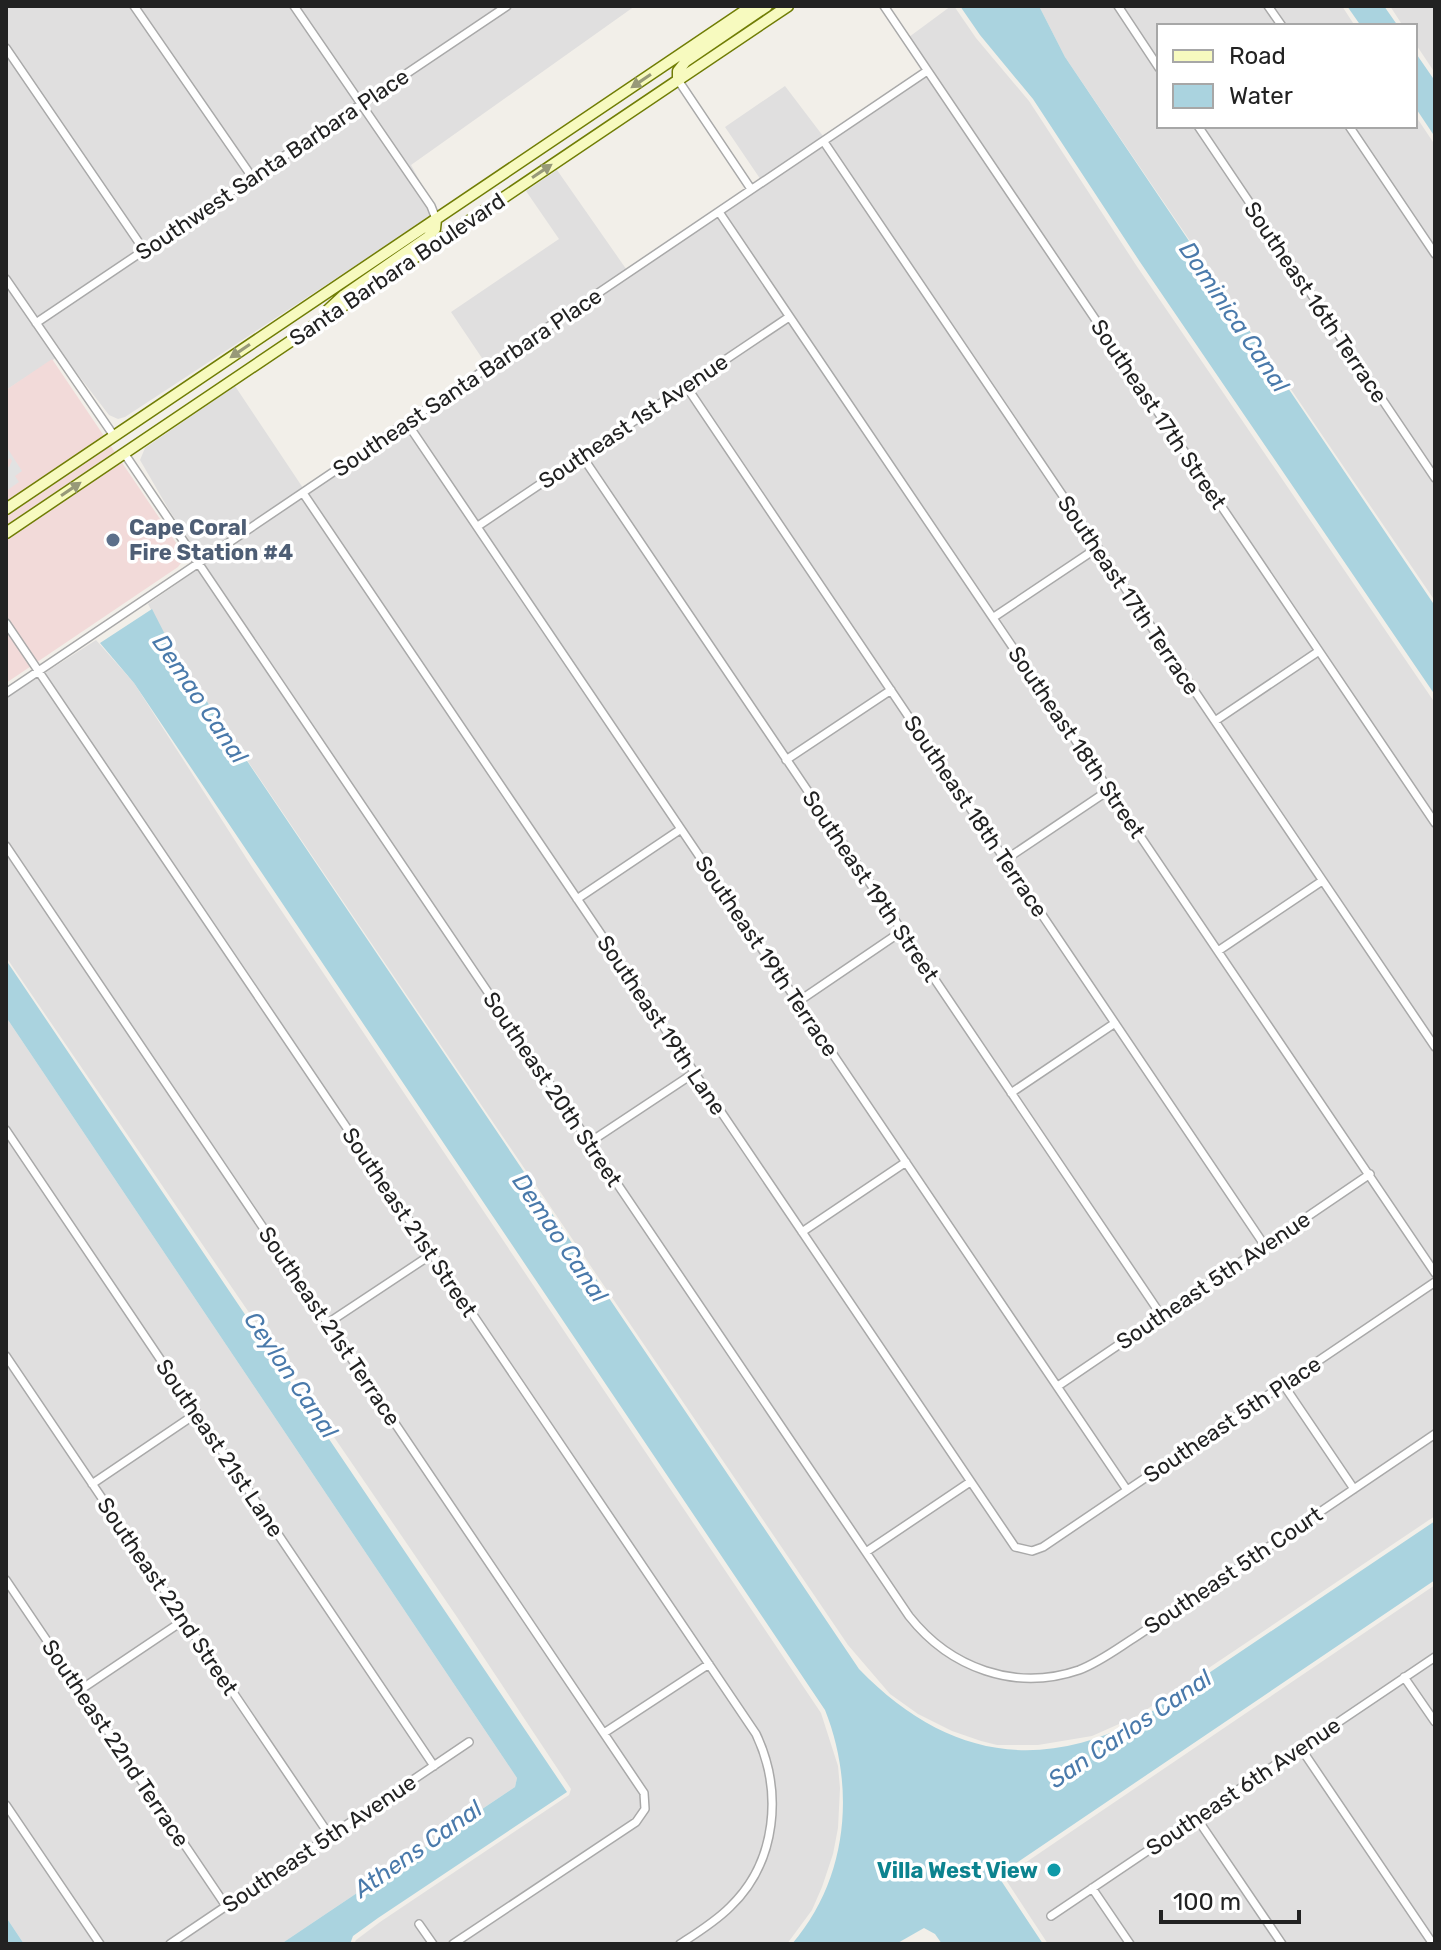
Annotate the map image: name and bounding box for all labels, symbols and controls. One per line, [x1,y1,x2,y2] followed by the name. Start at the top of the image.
[1157,24,1417,128] legend
[1229,42,1286,70] text: Road
[131,63,414,266] street label: Southwest Santa Barbara Place
[630,73,652,88] one-way arrow
[1229,82,1293,110] text: Water
[531,164,552,179] one-way arrow
[284,187,510,352] street label: Santa Barbara Boulevard
[1238,197,1393,408] street label: Southeast 16th Terrace
[1173,236,1295,399] water label: Dominica Canal
[328,282,607,483] street label: Southeast Santa Barbara Place
[1085,314,1232,515] street label: Southeast 17th Street
[229,343,250,358] one-way arrow
[534,348,733,495] street label: Southeast 1st Avenue
[60,482,81,497] one-way arrow
[1052,490,1205,700] street label: Southeast 17th Terrace
[129,514,293,566] place label: Cape Coral Fire Station #4
[104,531,122,549] marker: Cape Coral Fire Station #4
[147,629,254,770] water label: Demao Canal
[1002,641,1151,844] street label: Southeast 18th Street
[898,710,1053,922] street label: Southeast 18th Terrace
[797,786,945,987] street label: Southeast 19th Street
[689,851,844,1062] street label: Southeast 19th Terrace
[591,930,732,1120] street label: Southeast 19th Lane
[477,987,628,1192] street label: Southeast 20th Street
[336,1123,483,1322] street label: Southeast 21st Street
[507,1168,614,1309] water label: Demao Canal
[1111,1205,1315,1355] street label: Southeast 5th Avenue
[253,1222,406,1431] street label: Southeast 21st Terrace
[238,1306,344,1445] water label: Ceylon Canal
[1139,1350,1326,1489] street label: Southeast 5th Place
[150,1354,289,1542] street label: Southeast 21st Lane
[91,1492,244,1701] street label: Southeast 22nd Street
[1139,1501,1328,1640] street label: Southeast 5th Court
[36,1634,195,1852] street label: Southeast 22nd Terrace
[1043,1663,1218,1794] water label: San Carlos Canal
[1141,1711,1345,1861] street label: Southeast 6th Avenue
[217,1768,421,1918] street label: Southeast 5th Avenue
[347,1794,488,1905] water label: Athens Canal
[877,1857,1038,1884] place label: Villa West View
[1045,1861,1063,1879] marker: Villa West View
[1161,1874,1299,1924] scale bar
[1173,1888,1241,1916] text: 100 m

